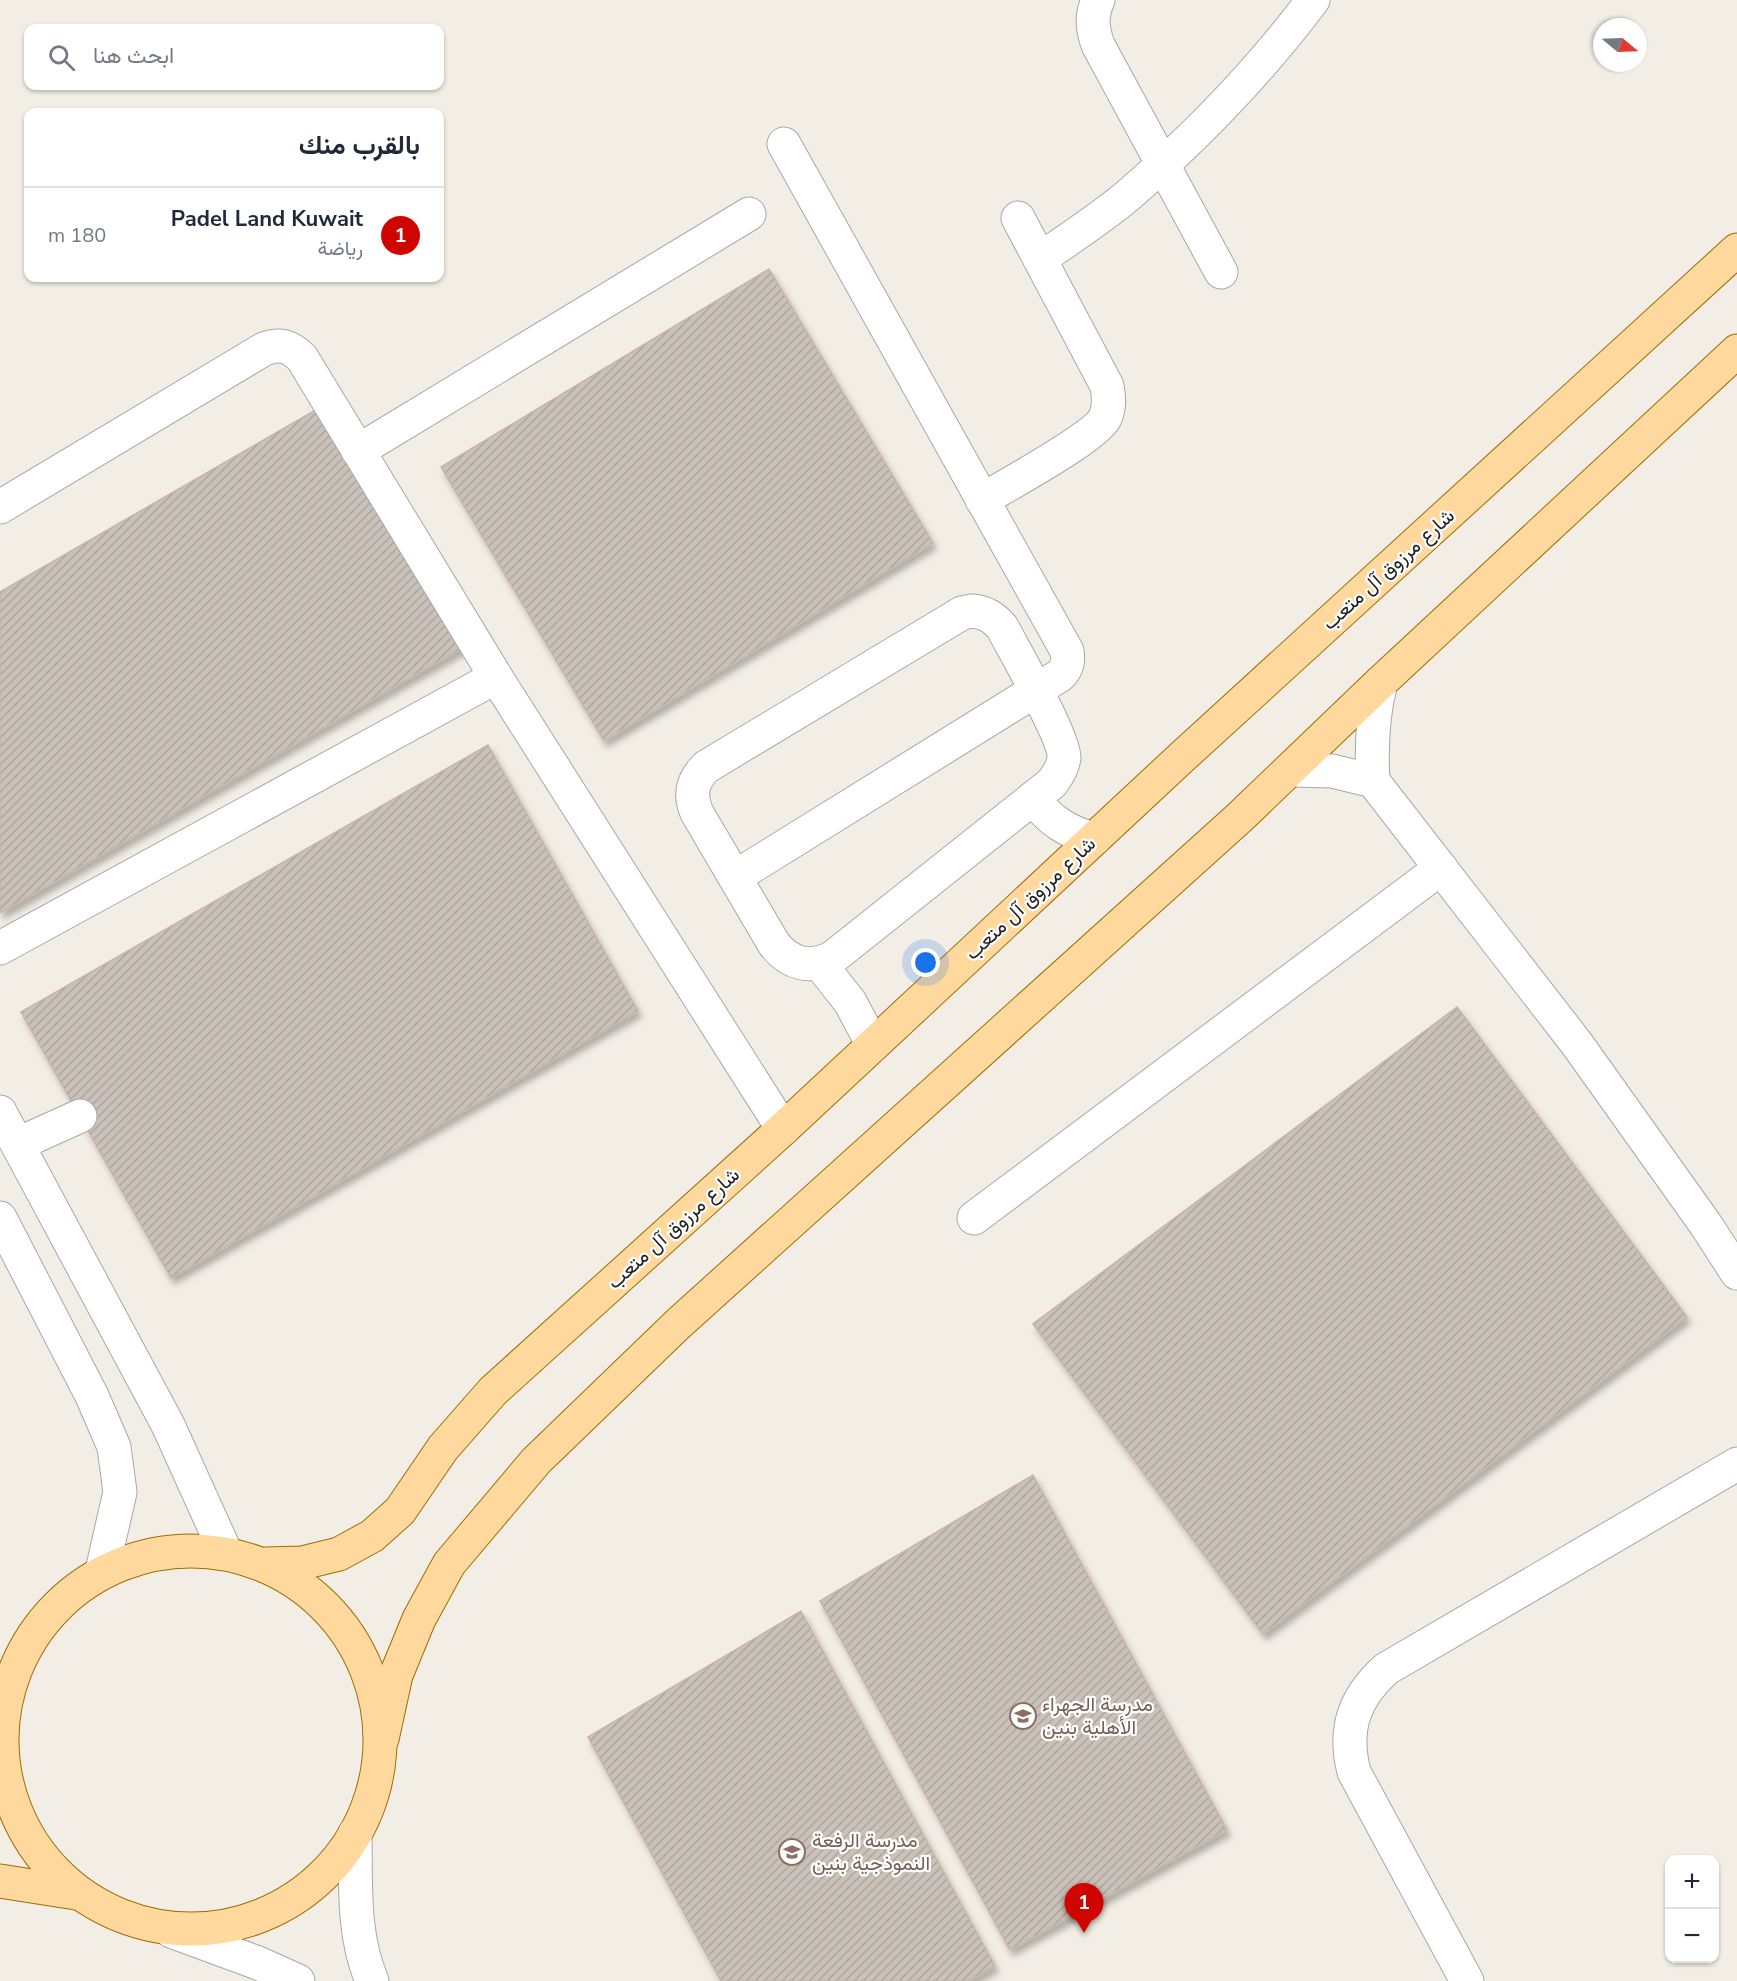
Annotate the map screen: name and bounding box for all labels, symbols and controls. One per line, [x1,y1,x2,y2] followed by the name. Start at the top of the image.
[1593,18,1647,72] north arrow
[24,24,444,90] search box
[45,41,78,74] icon: search
[93,41,174,71] text: ابحث هنا
[299,128,420,163] text: بالقرب منك
[171,204,363,234] text: Padel Land Kuwait
[48,222,106,249] text: 180 m
[395,222,407,249] text: 1
[318,235,363,262] text: رياضة
[1316,503,1460,636] street label: شارع مرزوق آل متعب
[959,831,1102,966] street label: شارع مرزوق آل متعب
[911,948,940,977] your location
[601,1162,745,1295] street label: شارع مرزوق آل متعب
[1042,1691,1153,1741] place label: مدرسة الجهراء الأهلية بنين
[1008,1701,1038,1731] school or university icon: مدرسة الجهراء الأهلية بنين
[812,1827,930,1877] place label: مدرسة الرفعة النموذجية بنين
[777,1837,807,1867] school or university icon: مدرسة الرفعة النموذجية بنين
[1665,1855,1719,1963] map controls
[1665,1855,1719,1909] button: +
[1064,1884,1104,1933] pin: 1
[1665,1909,1719,1963] button: −

